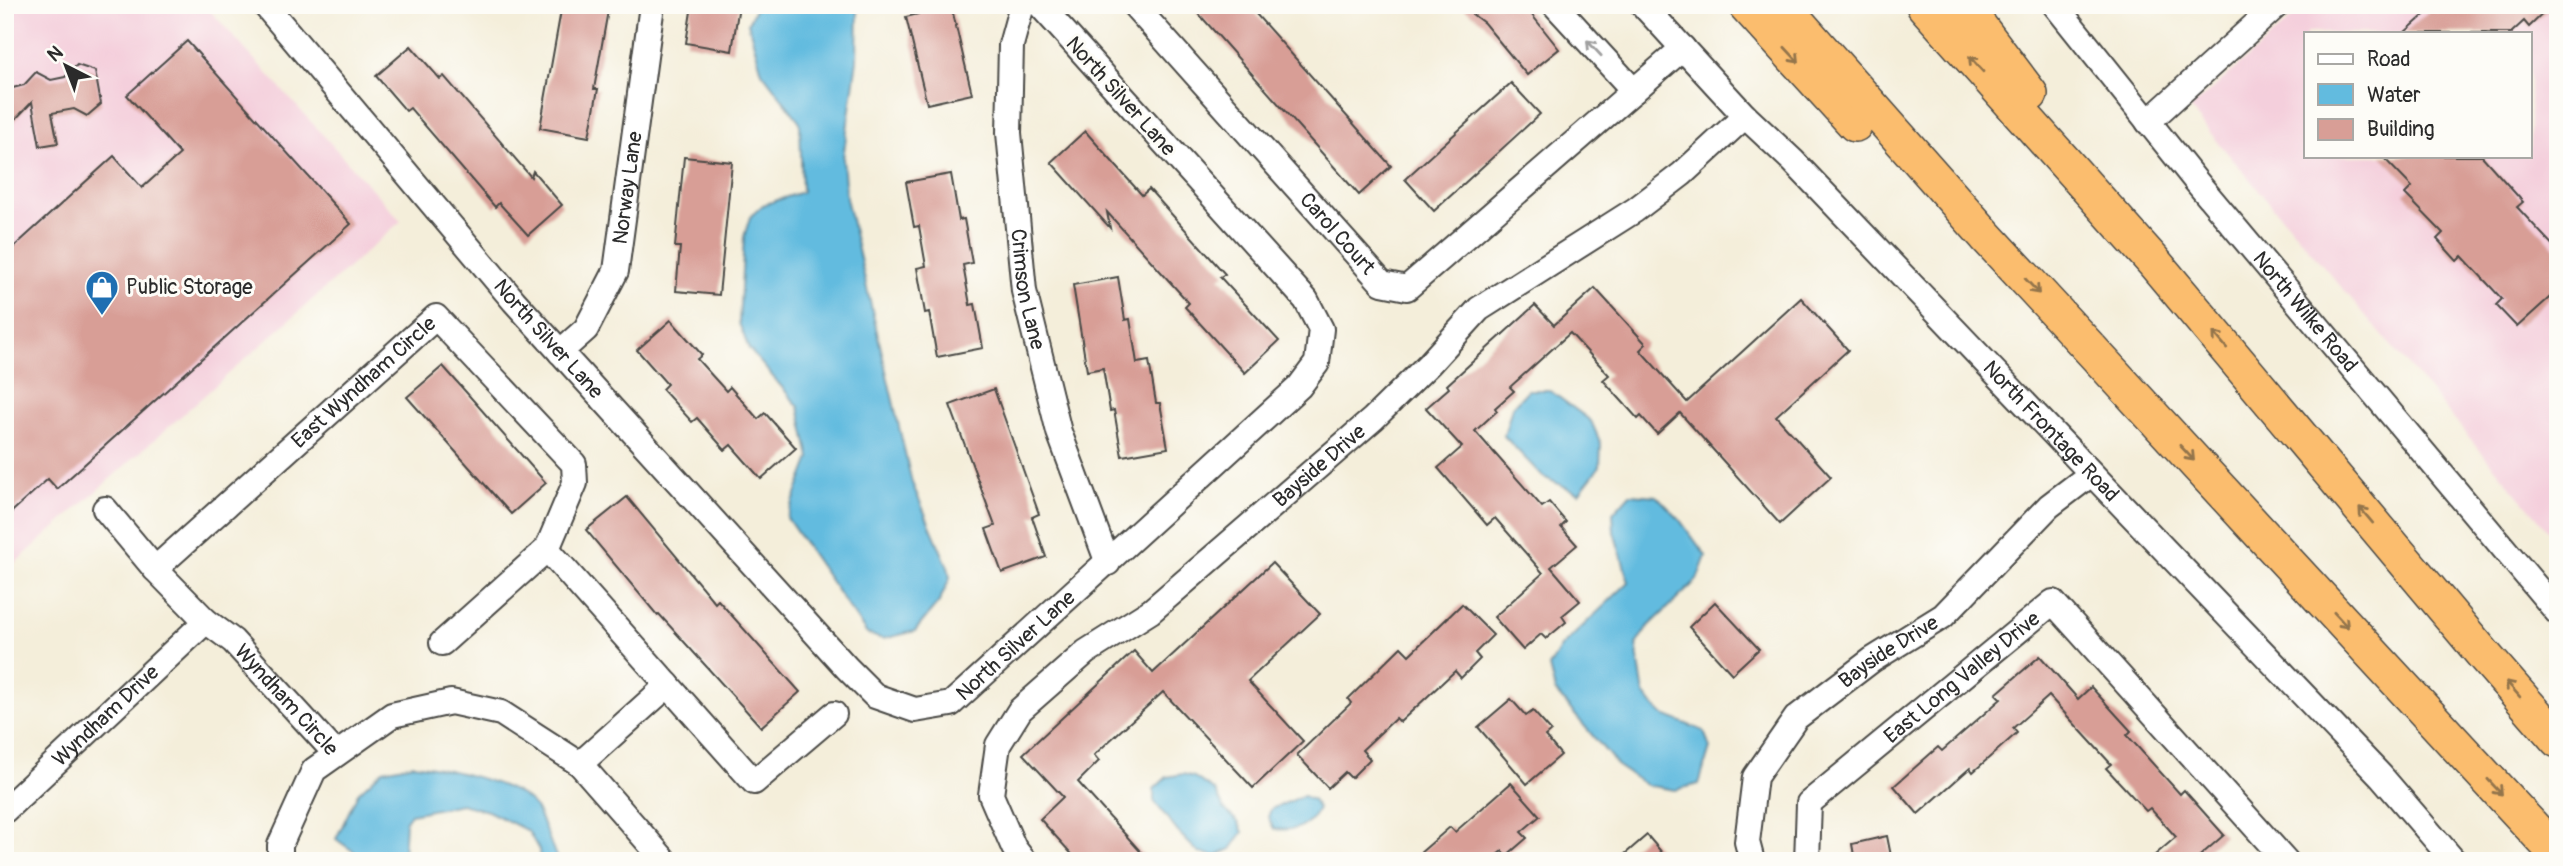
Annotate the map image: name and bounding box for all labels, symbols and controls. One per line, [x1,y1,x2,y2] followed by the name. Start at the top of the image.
[1060,31,1182,162] street label: North Silver Lane
[32,32,102,102] north arrow
[2304,32,2532,158] legend
[1586,39,1602,57] one-way arrow
[42,41,68,67] text: N
[1784,46,1801,63] one-way arrow
[2367,46,2411,73] text: Road
[1968,55,1984,73] one-way arrow
[2367,82,2421,109] text: Water
[2367,116,2434,143] text: Building
[607,129,649,246] street label: Norway Lane
[1293,187,1382,281] street label: Carol Court
[1004,228,1051,353] street label: Crimson Lane
[2247,246,2364,378] street label: North Wilke Road
[83,268,121,317] shop icon: Public Storage
[126,274,253,301] place label: Public Storage
[487,274,610,405] street label: North Silver Lane
[2024,277,2041,294] one-way arrow
[286,310,442,454] street label: East Wyndham Circle
[2212,332,2228,350] one-way arrow
[1977,355,2125,508] street label: North Frontage Road
[1267,418,1372,513] street label: Bayside Drive
[2178,444,2195,461] one-way arrow
[2358,506,2374,524] one-way arrow
[950,584,1082,707] street label: North Silver Lane
[1879,605,2046,750] street label: East Long Valley Drive
[1833,609,1944,695] street label: Bayside Drive
[2333,611,2349,629] one-way arrow
[228,638,344,762] street label: Wyndham Circle
[47,659,165,773] street label: Wyndham Drive
[2505,680,2521,698] one-way arrow
[2487,778,2504,795] one-way arrow

